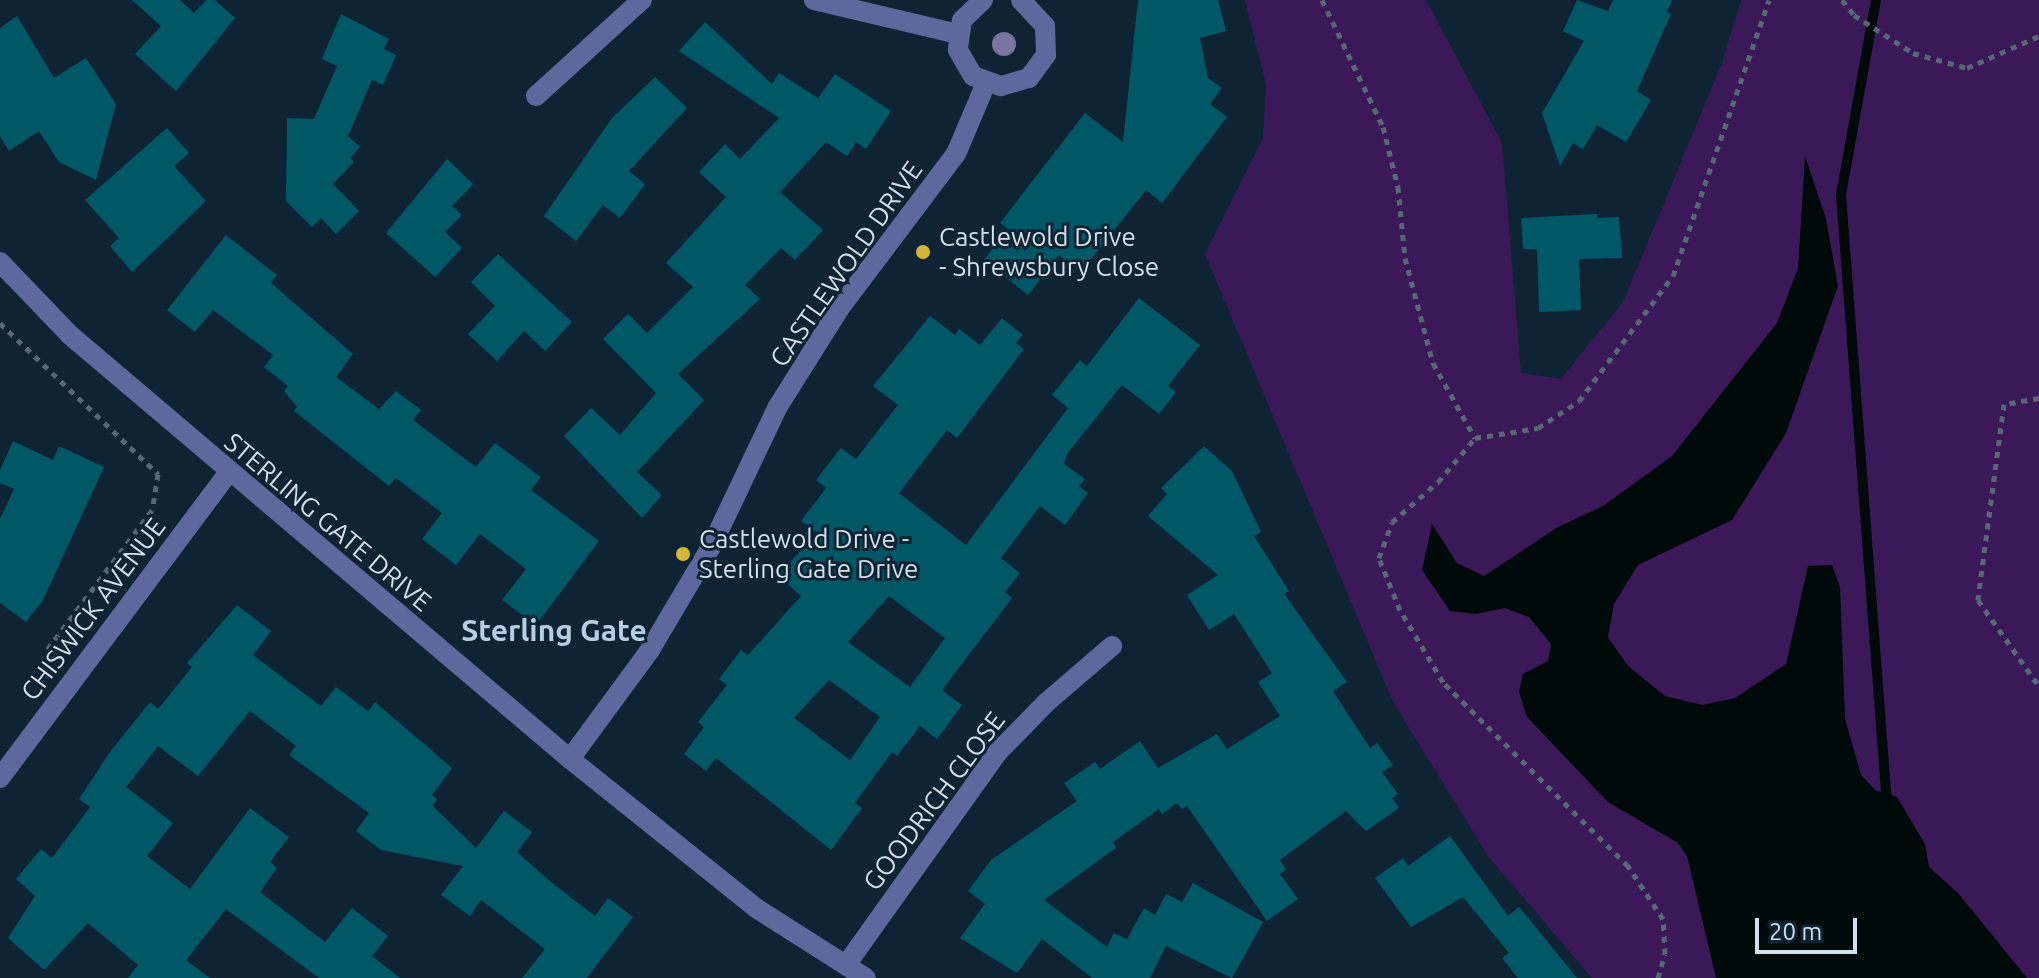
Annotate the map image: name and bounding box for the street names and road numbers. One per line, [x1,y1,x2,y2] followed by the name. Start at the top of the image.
[763,155,929,373] street label: CASTLEWOLD DRIVE
[218,426,438,618] street label: STERLING GATE DRIVE
[14,512,172,706] street label: CHISWICK AVENUE
[857,706,1011,896] street label: GOODRICH CLOSE

